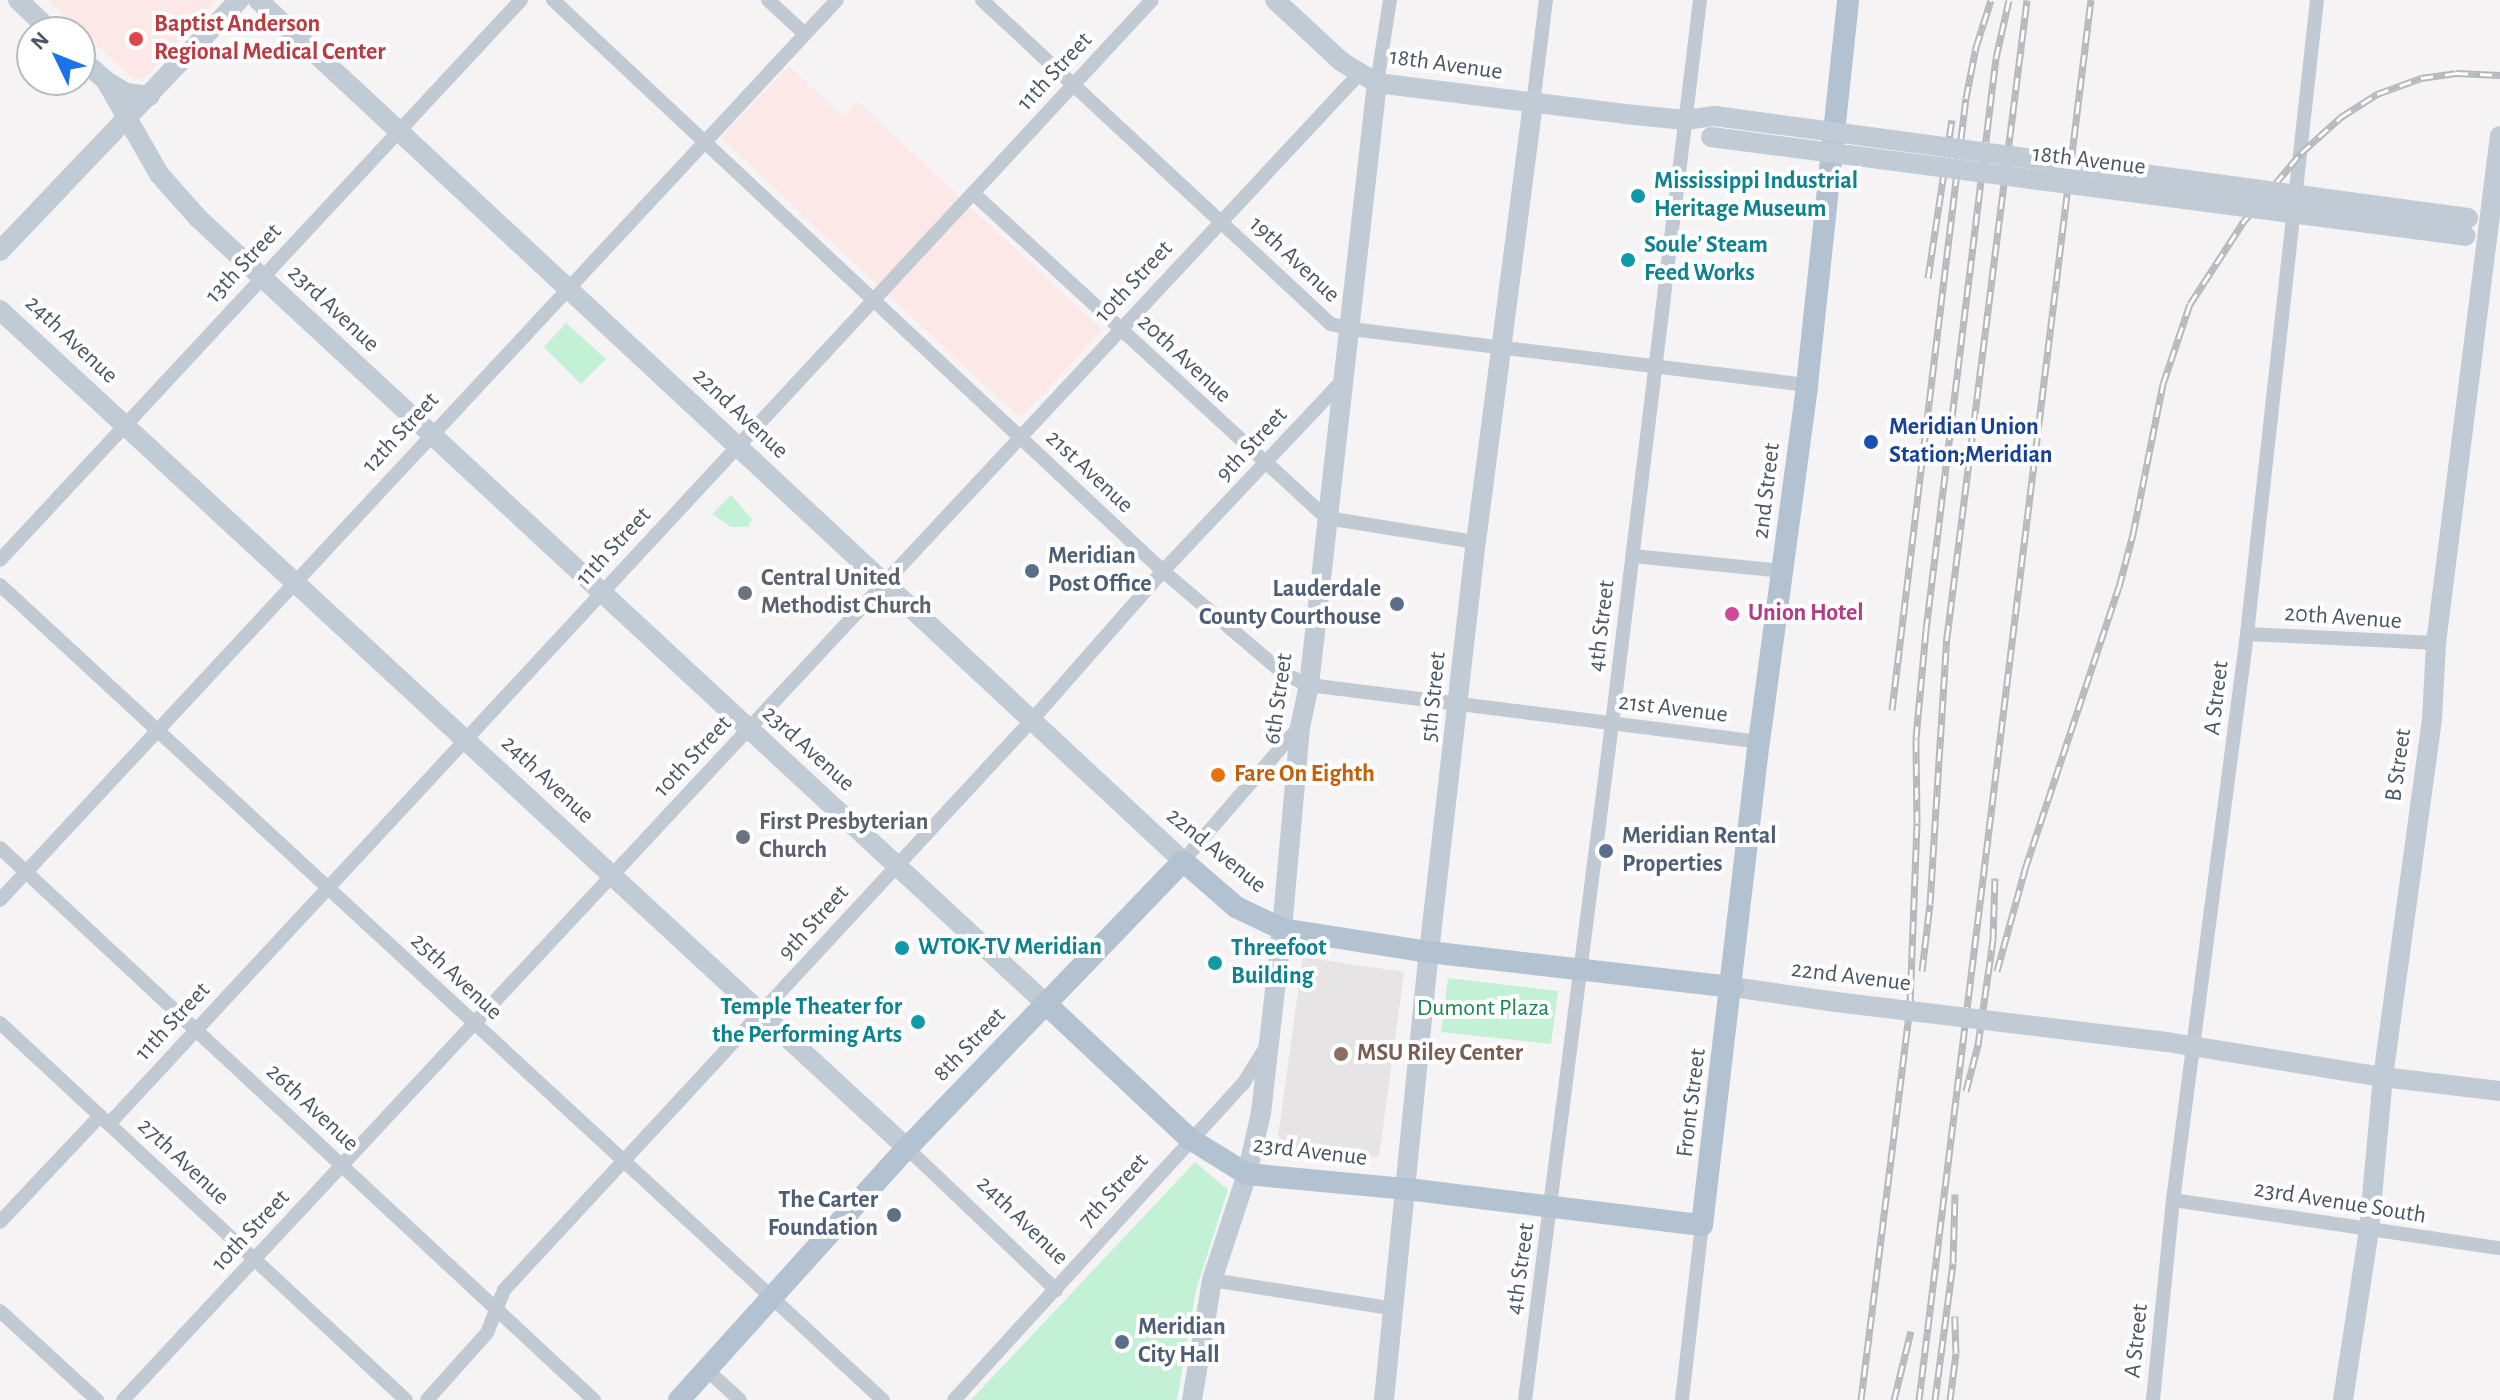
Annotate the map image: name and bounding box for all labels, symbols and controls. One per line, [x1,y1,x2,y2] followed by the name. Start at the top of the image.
[154,11,386,67] place label: Baptist Anderson Regional Medical Center
[16,16,96,96] north arrow
[1011,27,1099,117] street label: 11th Street
[27,28,53,54] text: N
[125,28,147,50] marker: Baptist Anderson Regional Medical Center
[1388,43,1504,87] street label: 18th Avenue
[2031,140,2147,182] street label: 18th Avenue
[1654,168,1858,224] place label: Mississippi Industrial Heritage Museum
[1629,187,1647,205] marker: Mississippi Industrial Heritage Museum
[1243,211,1345,309] street label: 19th Avenue
[200,218,288,310] street label: 13th Street
[1644,232,1768,288] place label: Soule’ Steam Feed Works
[1089,235,1179,329] street label: 10th Street
[1619,251,1637,269] marker: Soule’ Steam Feed Works
[281,259,385,359] street label: 23rd Avenue
[19,290,123,390] street label: 24th Avenue
[1131,308,1237,410] street label: 20th Avenue
[686,362,794,466] street label: 22nd Avenue
[356,387,446,479] street label: 12th Street
[1210,402,1294,488] street label: 9th Street
[1889,414,2053,470] place label: Meridian Union Station;Meridian
[1039,424,1139,520] street label: 21st Avenue
[1860,431,1882,453] marker: Meridian Union Station;Meridian
[1747,442,1787,540] street label: 2nd Street
[570,502,658,592] street label: 11th Street
[1048,543,1151,599] place label: Meridian Post Office
[1023,562,1041,580] marker: Meridian Post Office
[761,565,932,621] place label: Central United Methodist Church
[1199,576,1381,632] place label: Lauderdale County Courthouse
[1582,579,1622,673] street label: 4th Street
[736,584,754,602] marker: Central United Methodist Church
[1388,595,1406,613] marker: Lauderdale County Courthouse
[1748,600,1863,628] place label: Union Hotel
[2283,600,2403,636] street label: 20th Avenue
[1723,605,1741,623] marker: Union Hotel
[1415,650,1453,744] street label: 5th Street
[1258,652,1300,746] street label: 6th Street
[2198,659,2236,737] street label: A Street
[1617,688,1729,730] street label: 21st Avenue
[756,700,860,798] street label: 23rd Avenue
[648,710,738,804] street label: 10th Street
[2380,727,2418,803] street label: B Street
[495,730,599,830] street label: 24th Avenue
[1234,761,1375,789] place label: Fare On Eighth
[1209,766,1227,784] marker: Fare On Eighth
[1160,802,1272,900] street label: 22nd Avenue
[759,809,928,865] place label: First Presbyterian Church
[1622,823,1777,879] place label: Meridian Rental Properties
[734,828,752,846] marker: First Presbyterian Church
[1597,842,1615,860] marker: Meridian Rental Properties
[773,879,855,967] street label: 9th Street
[404,927,508,1027] street label: 25th Avenue
[918,934,1102,962] place label: WTOK-TV Meridian
[1231,935,1326,991] place label: Threefoot Building
[893,939,911,957] marker: WTOK-TV Meridian
[1206,954,1224,972] marker: Threefoot Building
[1789,955,1913,999] street label: 22nd Avenue
[129,977,217,1067] street label: 11th Street
[712,994,902,1050] place label: Temple Theater for the Performing Arts
[1417,995,1549,1023] park label: Dumont Plaza
[928,1002,1012,1088] street label: 8th Street
[909,1013,927,1031] marker: Temple Theater for the Performing Arts
[1357,1040,1523,1068] place label: MSU Riley Center
[1332,1045,1350,1063] marker: MSU Riley Center
[1671,1047,1713,1159] street label: Front Street
[260,1058,364,1158] street label: 26th Avenue
[131,1112,235,1212] street label: 27th Avenue
[1251,1131,1369,1173] street label: 23rd Avenue
[1073,1148,1155,1234] street label: 7th Street
[970,1170,1074,1272] street label: 24th Avenue
[2252,1175,2428,1231] street label: 23rd Avenue South
[206,1184,296,1278] street label: 10th Street
[768,1187,878,1243] place label: The Carter Foundation
[885,1206,903,1224] marker: The Carter Foundation
[1500,1221,1542,1317] street label: 4th Street
[2119,1303,2155,1379] street label: A Street
[1138,1314,1226,1370] place label: Meridian City Hall
[1113,1333,1131,1351] marker: Meridian City Hall

